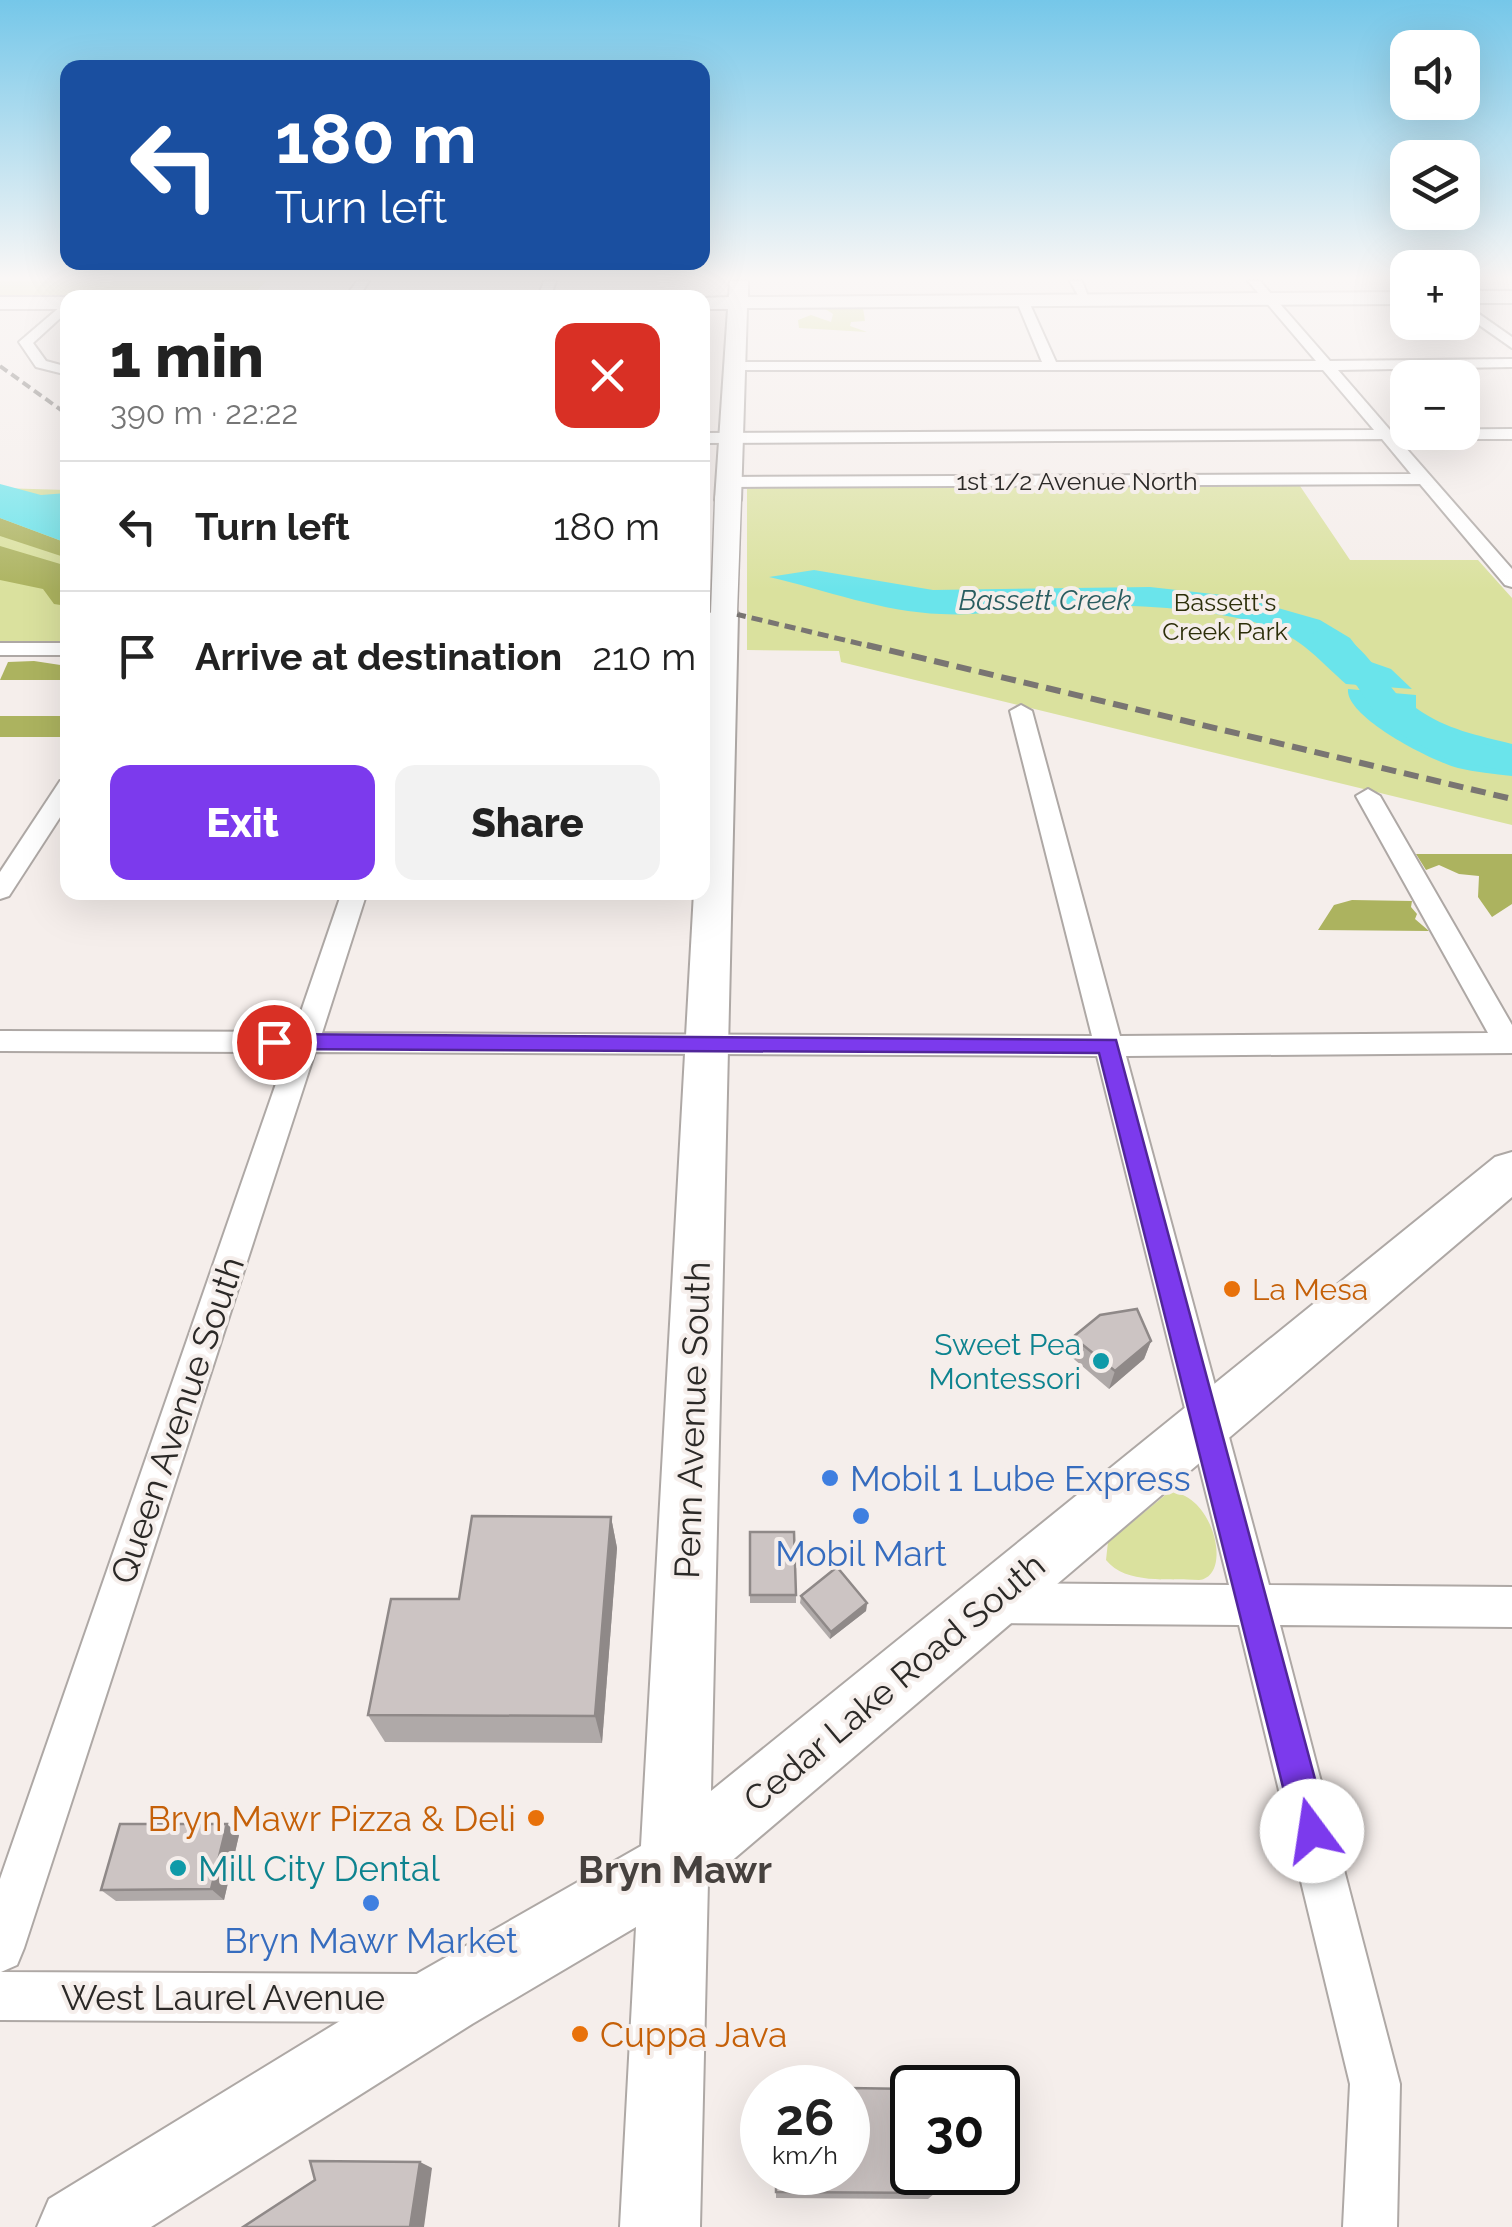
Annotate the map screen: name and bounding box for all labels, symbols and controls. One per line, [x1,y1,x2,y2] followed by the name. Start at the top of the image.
[1390,30,1480,450] map controls
[1390,30,1480,120] button: sound
[275,97,477,179] text: 180 m
[110,100,240,230] icon: left
[1390,140,1480,230] button: layers
[275,181,447,234] text: Turn left
[1390,250,1480,340] button: +
[110,321,264,391] text: 1 min
[555,323,660,428] button: close
[1390,360,1480,450] button: −
[110,394,298,431] text: 390 m · 22:22
[956,466,1198,496] street label: 1st 1/2 Avenue North
[110,499,165,554] icon: left
[195,504,350,549] text: Turn left
[553,504,660,549] text: 180 m
[958,584,1132,617] water label: Bassett Creek
[1162,587,1289,646] park label: Bassett's Creek Park
[110,629,165,684] icon: arrive
[195,634,562,679] text: Arrive at destination
[592,634,696,679] text: 210 m
[110,765,375,880] button: Exit
[395,765,660,880] button: Share
[232,1000,317,1085] pin
[247,1015,302,1070] icon: arrive
[102,1251,252,1589] street label: Queen Avenue South
[666,1261,718,1579] street label: Penn Avenue South
[1252,1272,1368,1307] place label: La Mesa
[1221,1278,1243,1300] marker: La Mesa
[928,1327,1081,1396] place label: Sweet Pea Montessori
[1090,1350,1112,1372] marker: Sweet Pea Montessori
[850,1458,1191,1499] place label: Mobil 1 Lube Express
[819,1467,841,1489] marker: Mobil 1 Lube Express
[850,1505,872,1527] marker: Mobil Mart
[775,1533,947,1574] place label: Mobil Mart
[735,1544,1053,1820] street label: Cedar Lake Road South
[1260,1779,1364,1883] position arrow
[147,1798,516,1839] place label: Bryn Mawr Pizza & Deli
[525,1807,547,1829] marker: Bryn Mawr Pizza & Deli
[578,1847,772,1892] district label: Bryn Mawr
[198,1848,440,1889] place label: Mill City Dental
[167,1857,189,1879] marker: Mill City Dental
[360,1892,382,1914] marker: Bryn Mawr Market
[224,1920,518,1961] place label: Bryn Mawr Market
[61,1977,385,2018] street label: West Laurel Avenue
[600,2014,787,2055] place label: Cuppa Java
[569,2023,591,2045] marker: Cuppa Java
[890,2065,1020,2195] speed limit sign: 30
[776,2088,834,2147] text: 26
[772,2140,838,2170] text: km/h

